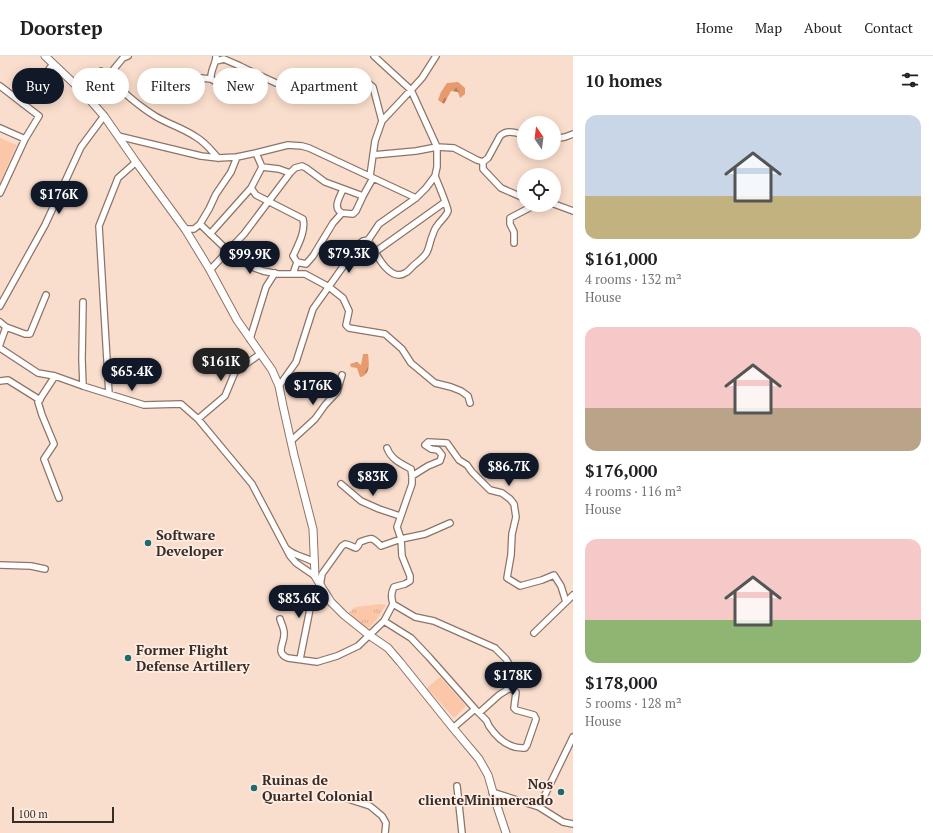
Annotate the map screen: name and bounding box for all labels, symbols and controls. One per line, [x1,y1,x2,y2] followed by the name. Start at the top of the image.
[20,15,103,40] text: Doorstep
[696,18,733,37] text: Home
[755,18,782,37] text: Map
[804,18,842,37] text: About
[864,18,913,37] text: Contact
[12,68,64,104] chip: Buy
[72,68,129,104] chip: Rent
[137,68,205,104] chip: Filters
[213,68,268,104] chip: New
[276,68,372,104] chip: Apartment
[585,69,662,92] text: 10 homes
[899,69,921,91] icon: filters
[517,116,561,160] north arrow
[517,116,561,212] map controls
[717,141,789,213] icon: home
[517,168,561,212] button: locate
[31,181,87,215] pin: $176K
[40,185,78,203] text: $176K
[316,240,382,274] pin: $79.3K
[217,241,283,275] pin: $99.9K
[328,244,370,262] text: $79.3K
[229,245,271,263] text: $99.9K
[585,247,657,270] text: $161,000
[585,270,682,288] text: 4 rooms · 132 m²
[585,288,621,306] text: House
[193,348,249,382] pin: $161K
[202,352,240,370] text: $161K
[717,353,789,425] icon: home
[99,358,165,392] pin: $65.4K
[111,362,153,380] text: $65.4K
[285,372,341,406] pin: $176K
[294,376,332,394] text: $176K
[476,453,542,487] pin: $86.7K
[488,457,530,475] text: $86.7K
[585,459,657,482] text: $176,000
[349,463,397,497] pin: $83K
[357,467,389,485] text: $83K
[585,482,682,500] text: 4 rooms · 116 m²
[585,500,621,518] text: House
[156,525,223,560] place label: Software Developer
[143,538,153,548] marker: Software Developer
[717,565,789,637] icon: home
[266,585,332,619] pin: $83.6K
[278,589,320,607] text: $83.6K
[136,640,250,675] place label: Former Flight Defense Artillery
[123,653,133,663] marker: Former Flight Defense Artillery
[485,662,541,696] pin: $178K
[494,666,532,684] text: $178K
[585,671,657,694] text: $178,000
[585,694,682,712] text: 5 rooms · 128 m²
[585,712,621,730] text: House
[262,770,373,805] place label: Ruinas de Quartel Colonial
[418,774,553,809] place label: Nos clienteMinimercado
[249,783,259,793] marker: Ruinas de Quartel Colonial
[556,787,566,797] marker: Nos clienteMinimercado
[12,805,114,824] scale bar
[18,807,48,821] text: 100 m

